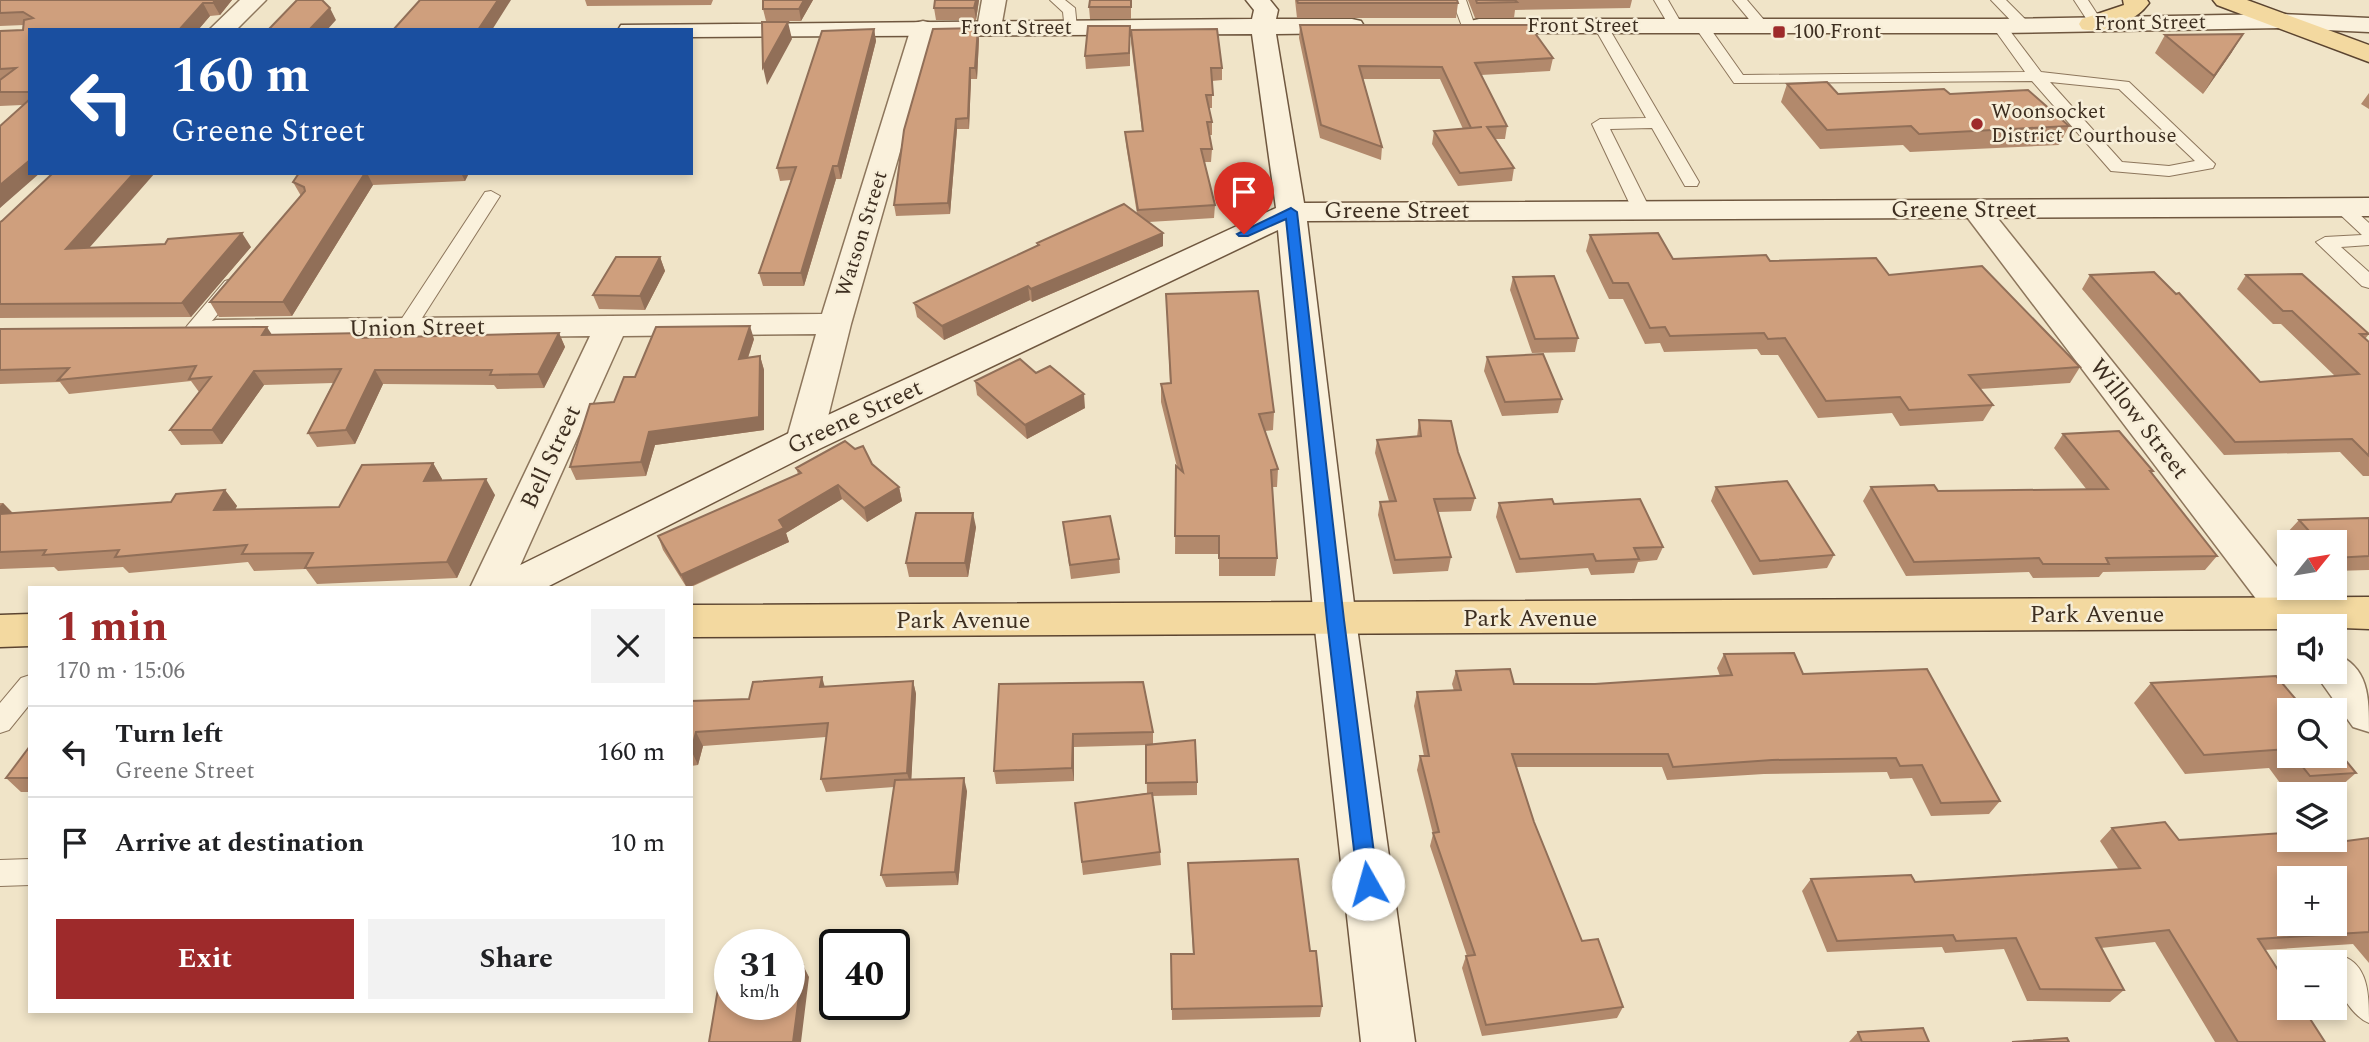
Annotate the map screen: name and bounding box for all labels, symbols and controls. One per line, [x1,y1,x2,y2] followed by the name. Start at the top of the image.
[2094,6,2206,40] street label: Front Street
[1527,10,1639,42] street label: Front Street
[960,12,1072,44] street label: Front Street
[1793,16,1881,48] place label: 100 Front
[1771,24,1787,40] marker: 100 Front
[171,39,310,114] text: 160 m
[56,56,147,147] icon: left
[1991,96,2177,152] place label: Woonsocket District Courthouse
[171,107,365,156] text: Greene Street
[1969,116,1985,132] marker: Woonsocket District Courthouse
[1214,162,1274,234] pin
[828,167,896,301] street label: Watson Street
[1225,173,1263,211] icon: arrive
[1891,192,2037,228] street label: Greene Street
[1324,193,1470,229] street label: Greene Street
[349,309,485,347] street label: Union Street
[2080,351,2198,487] street label: Willow Street
[781,370,929,464] street label: Greene Street
[511,399,591,515] street label: Bell Street
[2277,530,2347,600] north arrow
[2277,530,2347,1020] map controls
[56,596,168,659] text: 1 min
[2030,597,2164,633] street label: Park Avenue
[1463,601,1597,637] street label: Park Avenue
[896,603,1030,639] street label: Park Avenue
[591,609,665,683] button: close
[2277,614,2347,684] button: sound
[56,654,185,689] text: 170 m · 15:06
[2277,698,2347,768] button: search
[115,714,223,754] text: Turn left
[597,732,665,772] text: 160 m
[56,733,94,771] icon: left
[115,754,255,789] text: Greene Street
[2277,782,2347,852] button: layers
[115,823,364,863] text: Arrive at destination
[610,823,665,863] text: 10 m
[56,824,94,862] icon: arrive
[1331,847,1405,921] position arrow
[2277,866,2347,936] button: +
[56,919,354,999] button: Exit
[368,919,665,999] button: Share
[819,929,910,1020] speed limit sign: 40
[740,939,779,992] text: 31
[2277,950,2347,1020] button: −
[739,978,780,1005] text: km/h

